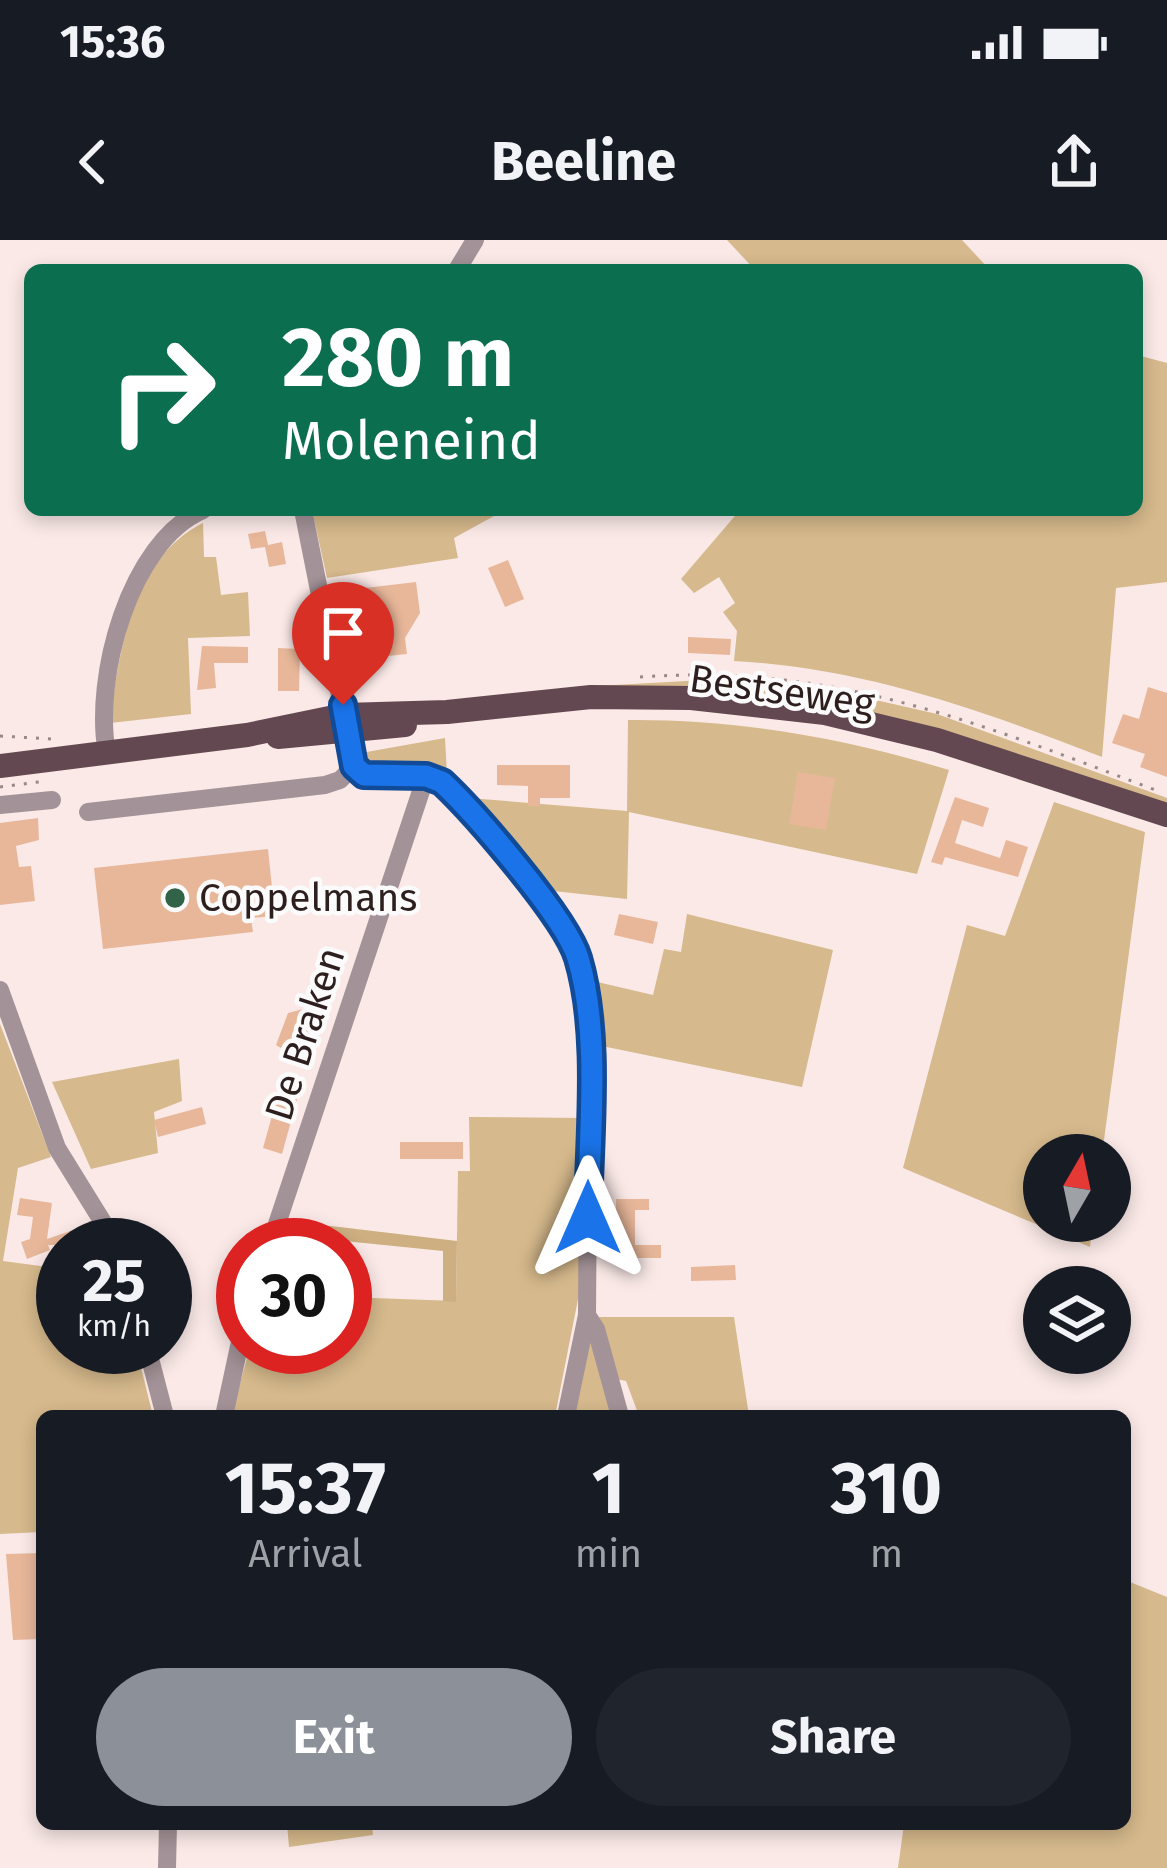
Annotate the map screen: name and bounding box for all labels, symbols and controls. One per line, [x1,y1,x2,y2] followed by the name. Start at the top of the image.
[60,15,165,69] text: 15:36
[60,129,126,195] icon: back
[1041,129,1107,195] icon: share
[491,130,676,194] text: Beeline
[282,307,514,408] text: 280 m
[84,312,240,468] icon: right
[282,409,541,473] text: Moleneind
[292,582,394,705] pin
[310,600,376,666] icon: arrive
[687,655,878,727] street label: Bestseweg
[199,875,418,921] place label: Coppelmans
[162,885,188,911] marker: Coppelmans
[255,942,355,1126] street label: De Braken
[1023,1134,1131,1242] north arrow
[1023,1134,1131,1374] map controls
[525,1155,651,1281] position arrow
[216,1218,372,1374] speed limit sign: 30
[82,1245,146,1317] text: 25
[1023,1266,1131,1374] button: layers
[77,1308,151,1344] text: km/h
[225,1446,386,1532] text: 15:37
[592,1446,625,1532] text: 1
[831,1446,942,1532] text: 310
[248,1531,363,1577] text: Arrival
[575,1531,642,1577] text: min
[870,1531,903,1577] text: m
[96,1668,572,1806] button: Exit
[596,1668,1071,1806] button: Share

